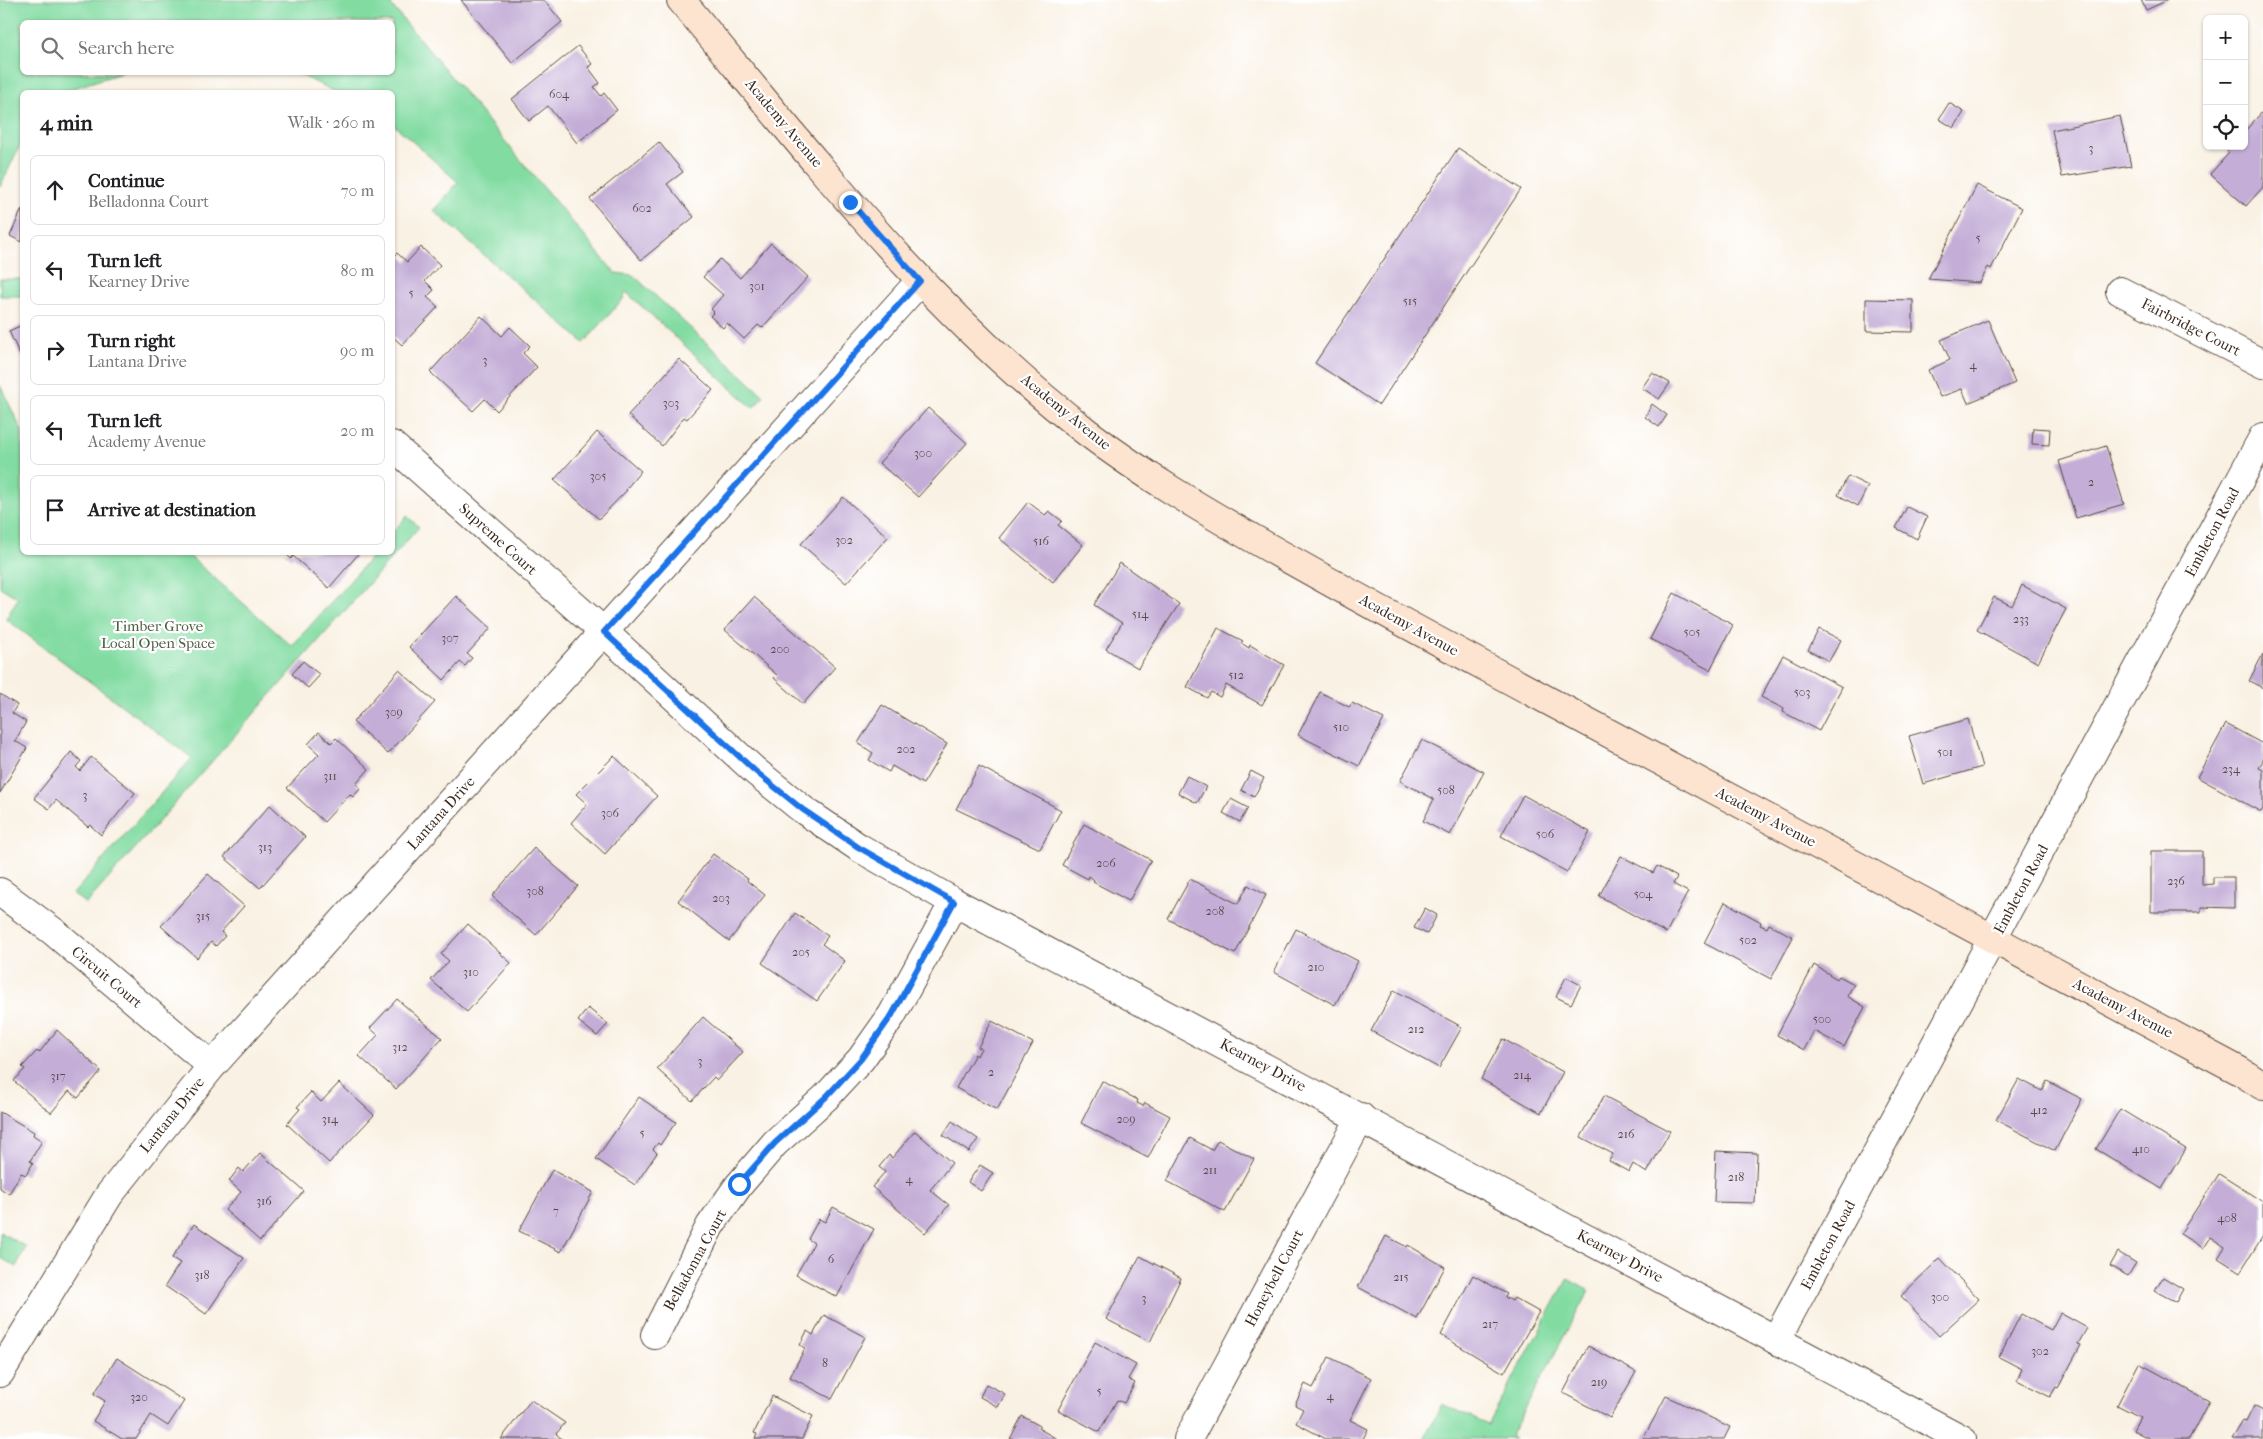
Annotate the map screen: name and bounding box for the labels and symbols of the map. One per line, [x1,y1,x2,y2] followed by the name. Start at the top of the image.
[741,74,827,172] street label: Academy Avenue
[549,87,570,101] house number: 604
[2089,141,2094,155] house number: 3
[839,191,862,214] route end
[632,201,652,215] house number: 602
[1975,231,1981,245] house number: 5
[749,279,765,293] house number: 301
[408,286,414,300] house number: 5
[1403,294,1417,308] house number: 515
[2138,294,2244,360] street label: Fairbridge Court
[483,353,488,367] house number: 3
[1969,358,1977,372] house number: 4
[1017,370,1115,454] street label: Academy Avenue
[663,396,679,410] house number: 303
[914,446,932,460] house number: 300
[590,469,606,483] house number: 305
[2088,475,2094,489] house number: 2
[2181,483,2244,580] street label: Embleton Road
[455,499,541,579] street label: Supreme Court
[835,533,853,547] house number: 302
[1033,534,1049,548] house number: 516
[1355,590,1462,660] street label: Academy Avenue
[1132,607,1149,621] house number: 514
[2013,612,2029,626] house number: 233
[101,617,216,652] park label: Timber Grove Local Open Space
[1684,625,1700,639] house number: 505
[441,631,459,645] house number: 307
[770,642,790,656] house number: 200
[1228,668,1244,682] house number: 512
[1794,685,1810,699] house number: 503
[385,705,403,719] house number: 309
[1333,720,1349,734] house number: 510
[897,742,915,756] house number: 202
[1937,745,1953,759] house number: 501
[2222,762,2241,776] house number: 234
[323,769,337,783] house number: 311
[403,772,479,853] street label: Lantana Drive
[1437,783,1455,797] house number: 508
[1712,783,1820,851] street label: Academy Avenue
[83,788,88,802] house number: 3
[601,806,620,820] house number: 306
[1536,827,1555,841] house number: 506
[258,840,272,854] house number: 313
[1990,840,2053,937] street label: Embleton Road
[1096,856,1116,870] house number: 206
[2167,874,2185,888] house number: 236
[526,884,544,898] house number: 308
[1634,887,1653,901] house number: 504
[712,891,730,905] house number: 203
[1206,904,1224,918] house number: 208
[196,909,210,923] house number: 315
[1739,933,1757,947] house number: 502
[68,942,146,1012] street label: Circuit Court
[792,945,810,959] house number: 205
[1307,960,1325,974] house number: 210
[463,965,479,979] house number: 310
[2069,974,2177,1042] street label: Academy Avenue
[1813,1012,1831,1026] house number: 500
[1408,1022,1424,1036] house number: 212
[1217,1035,1310,1096] street label: Kearney Drive
[392,1040,408,1054] house number: 312
[698,1054,703,1068] house number: 3
[988,1065,994,1079] house number: 2
[1513,1068,1532,1082] house number: 214
[51,1069,66,1083] house number: 317
[136,1073,208,1157] street label: Lantana Drive
[2030,1103,2048,1117] house number: 412
[322,1112,339,1126] house number: 314
[1116,1112,1136,1126] house number: 209
[639,1126,645,1140] house number: 5
[1618,1127,1635,1141] house number: 216
[2132,1142,2150,1156] house number: 410
[1203,1163,1217,1177] house number: 211
[1728,1170,1744,1184] house number: 218
[905,1172,913,1186] house number: 4
[728,1173,751,1196] route start
[256,1194,272,1208] house number: 316
[1797,1196,1860,1293] street label: Embleton Road
[553,1204,559,1218] house number: 7
[660,1205,731,1314] street label: Belladonna Court
[2217,1211,2237,1225] house number: 408
[1241,1226,1308,1330] street label: Honeybell Court
[1574,1226,1667,1287] street label: Kearney Drive
[828,1252,835,1266] house number: 6
[194,1268,210,1282] house number: 318
[1393,1270,1409,1284] house number: 215
[1931,1290,1949,1304] house number: 300
[1142,1291,1147,1305] house number: 3
[1482,1317,1498,1331] house number: 217
[2031,1344,2049,1358] house number: 302
[822,1356,828,1370] house number: 8
[1591,1375,1607,1389] house number: 219
[1096,1384,1102,1398] house number: 5
[1326,1389,1334,1403] house number: 4
[130,1390,148,1404] house number: 320

